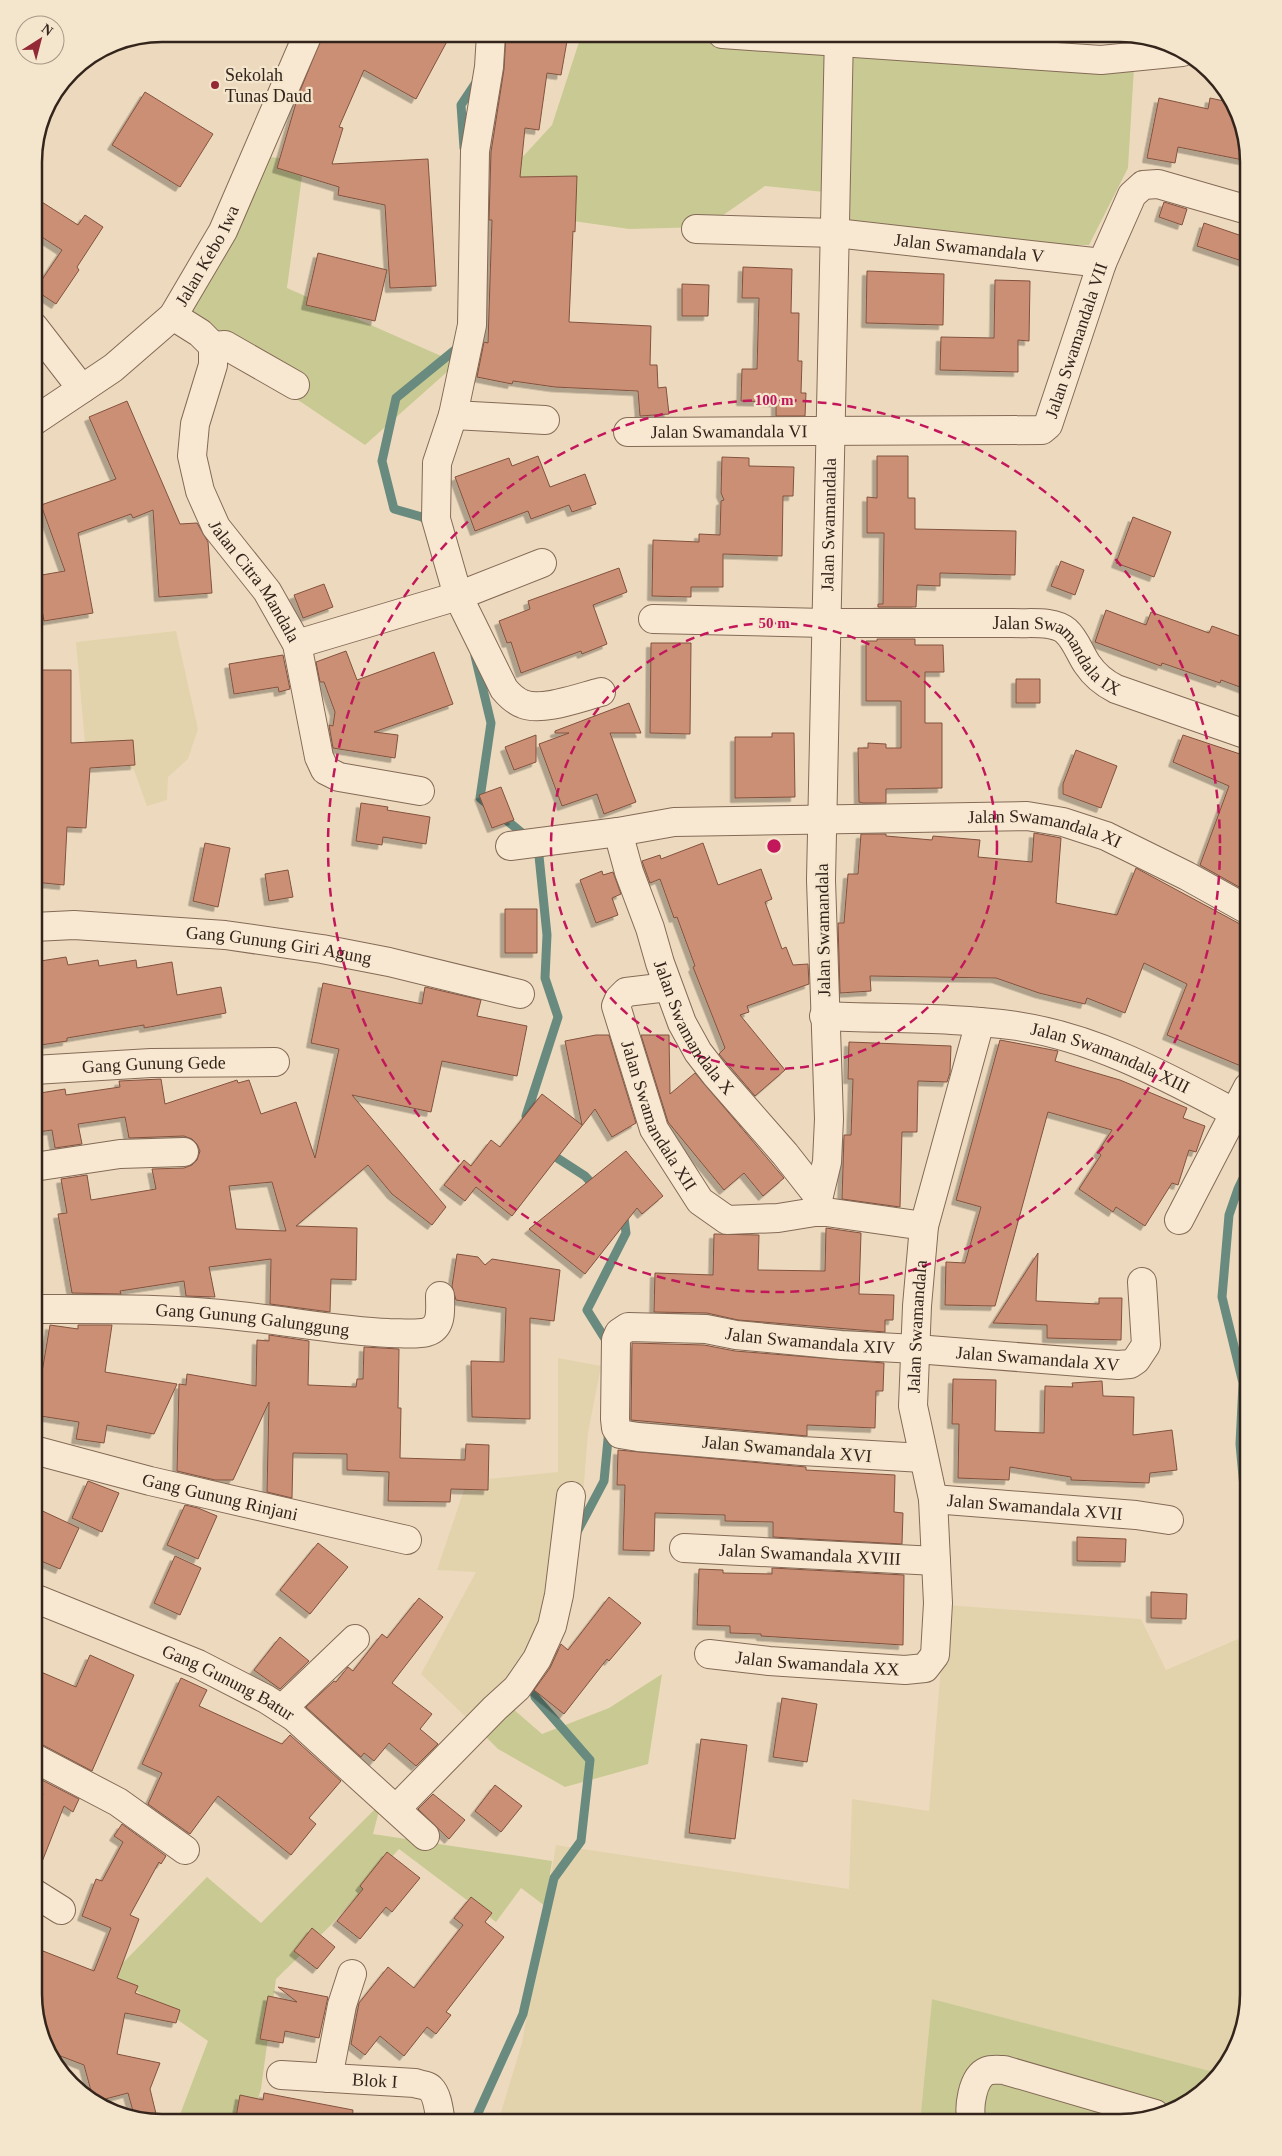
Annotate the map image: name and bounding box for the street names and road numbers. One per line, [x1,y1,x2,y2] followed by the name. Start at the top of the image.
[171,202,243,309] street label: Jalan Kebo Iwa
[893,230,1045,266] street label: Jalan Swamandala V
[1041,260,1111,421] street label: Jalan Swamandala VII
[651,421,807,442] street label: Jalan Swamandala VI
[817,458,840,592] street label: Jalan Swamandala
[204,517,304,646] street label: Jalan Citra Mandala
[992,613,1124,700] street label: Jalan Swamandala IX
[967,806,1125,852] street label: Jalan Swamandala XI
[812,863,834,997] street label: Jalan Swamandala
[185,922,373,968] street label: Gang Gunung Giri Agung
[650,957,738,1099] street label: Jalan Swamandala X
[1029,1019,1193,1097] street label: Jalan Swamandala XIII
[617,1038,701,1194] street label: Jalan Swamandala XII
[81,1052,226,1077] street label: Gang Gunung Gede
[904,1259,931,1394] street label: Jalan Swamandala
[155,1300,350,1340] street label: Gang Gunung Galunggung
[724,1323,896,1358] street label: Jalan Swamandala XIV
[955,1342,1120,1375] street label: Jalan Swamandala XV
[701,1432,873,1466] street label: Jalan Swamandala XVI
[140,1469,300,1525] street label: Gang Gunung Rinjani
[946,1490,1123,1524] street label: Jalan Swamandala XVII
[718,1540,901,1569] street label: Jalan Swamandala XVIII
[159,1641,298,1725] street label: Gang Gunung Batur
[735,1647,900,1680] street label: Jalan Swamandala XX
[352,2069,398,2092] street label: Blok I

